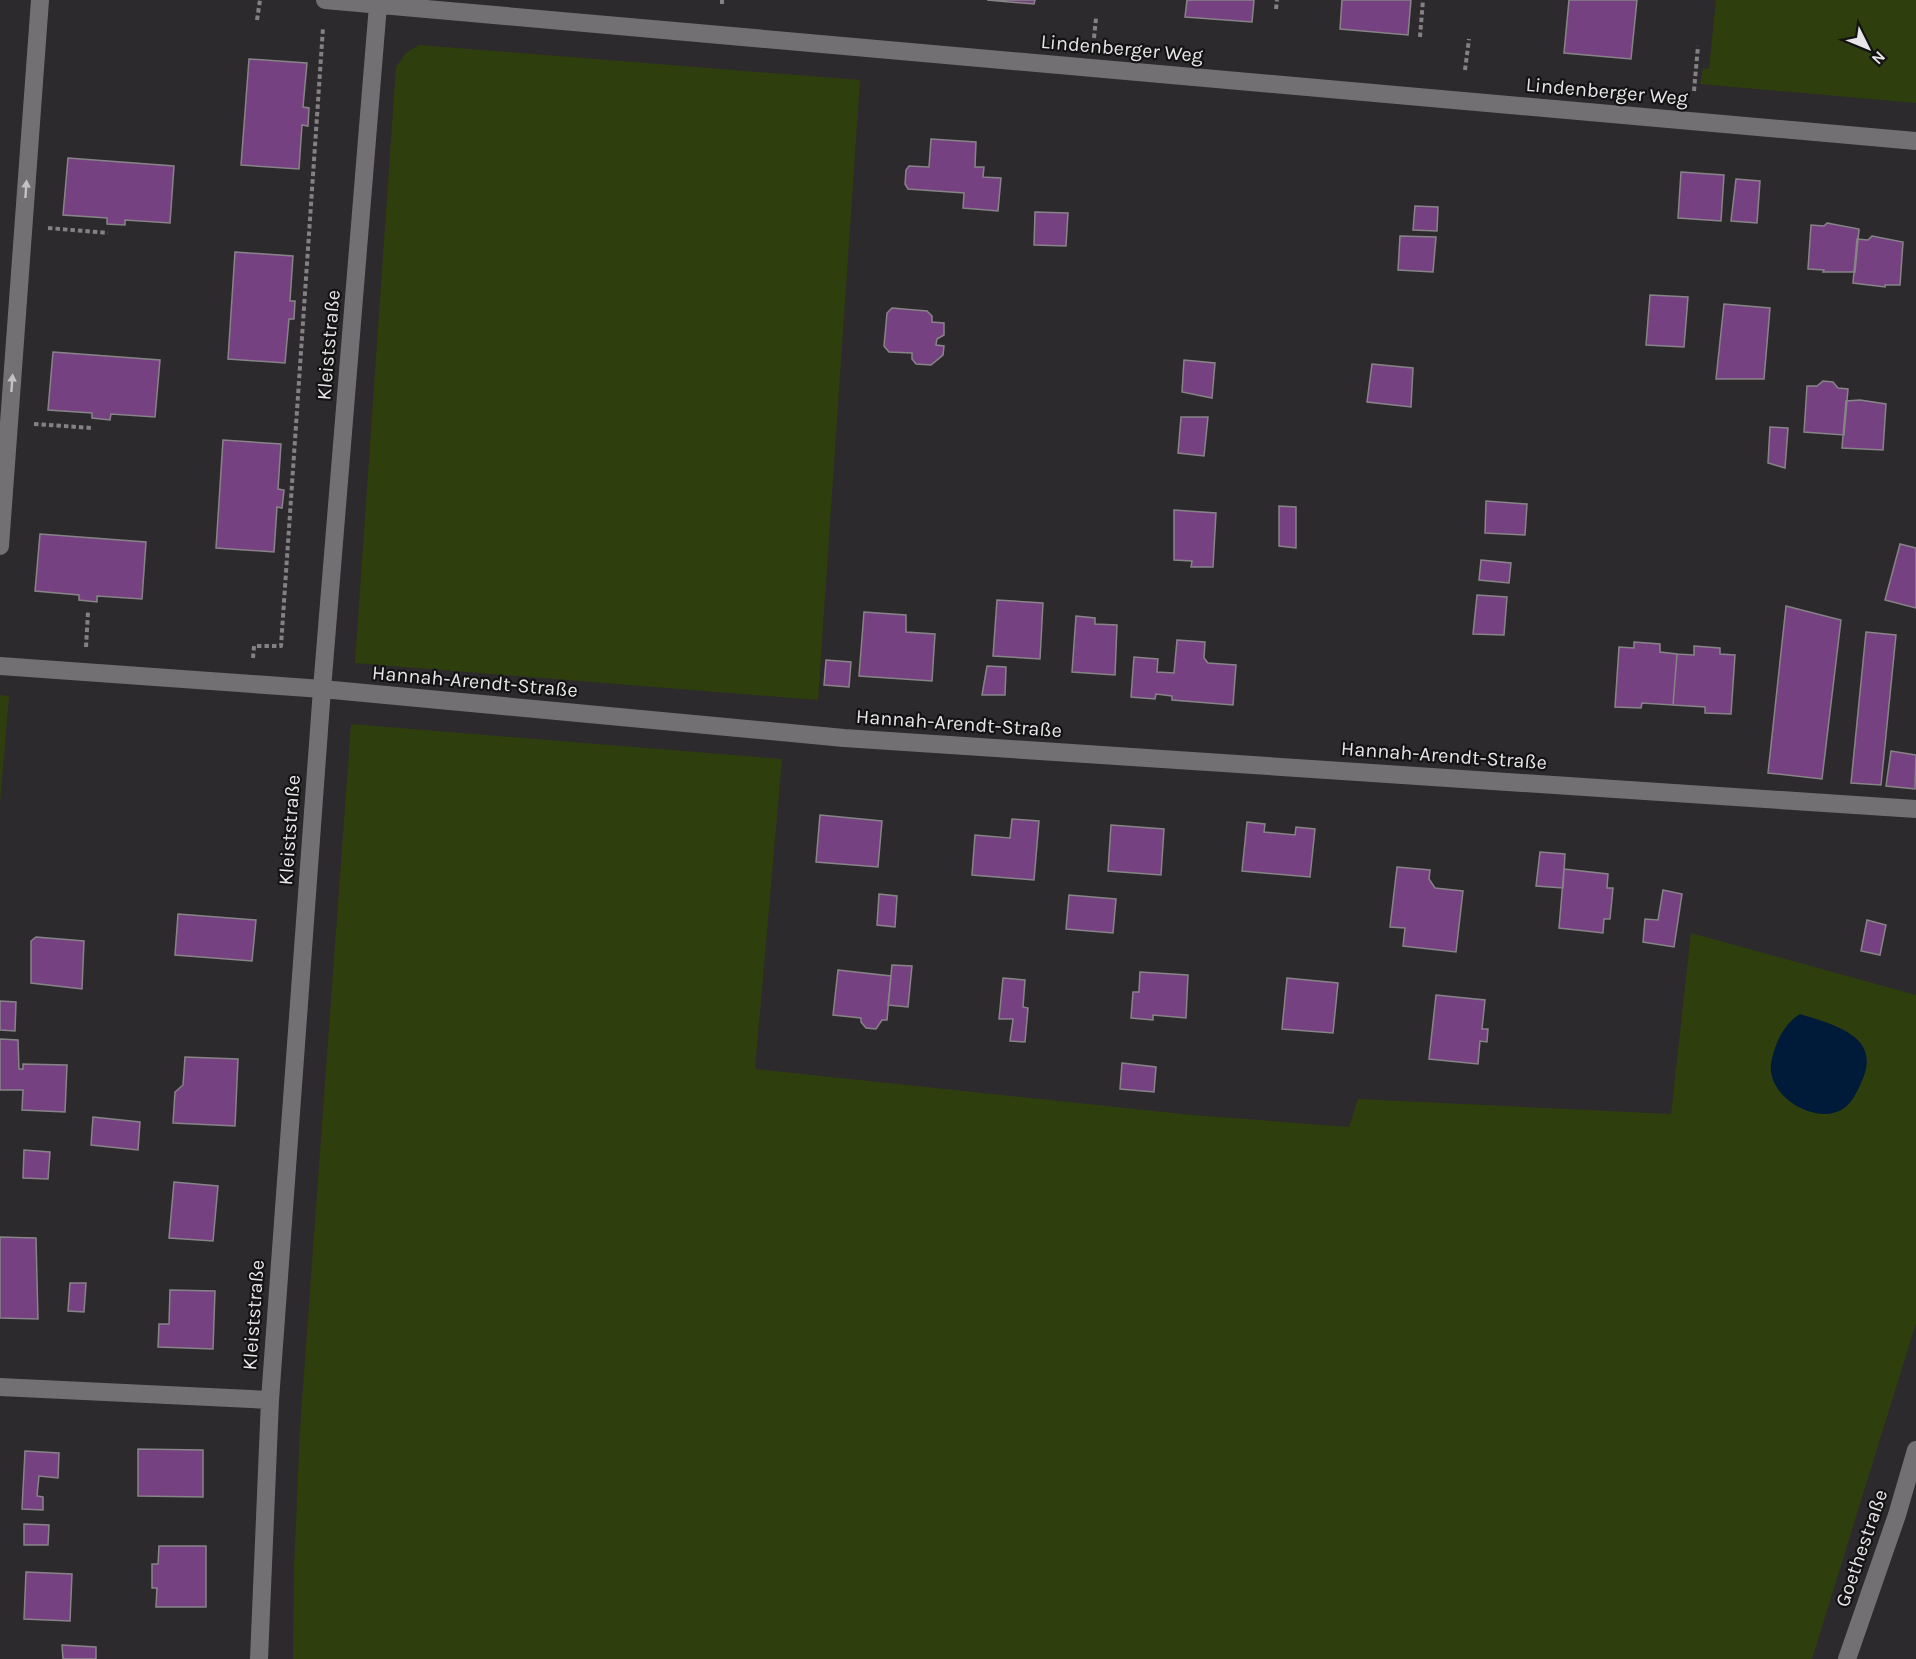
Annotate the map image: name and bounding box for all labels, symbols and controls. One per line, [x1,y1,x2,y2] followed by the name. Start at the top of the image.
[1838,18,1898,78] north arrow
[1040,30,1204,67] street label: Lindenberger Weg
[1868,47,1889,69] text: N
[1525,73,1689,110] street label: Lindenberger Weg
[22,179,31,198] one-way arrow
[312,289,345,401] street label: Kleiststraße
[7,374,17,393] one-way arrow
[371,661,579,702] street label: Hannah-Arendt-Straße
[855,705,1063,742] street label: Hannah-Arendt-Straße
[1340,737,1548,774] street label: Hannah-Arendt-Straße
[274,774,305,886] street label: Kleiststraße
[238,1259,269,1371] street label: Kleiststraße
[1831,1486,1892,1610] street label: Goethestraße

